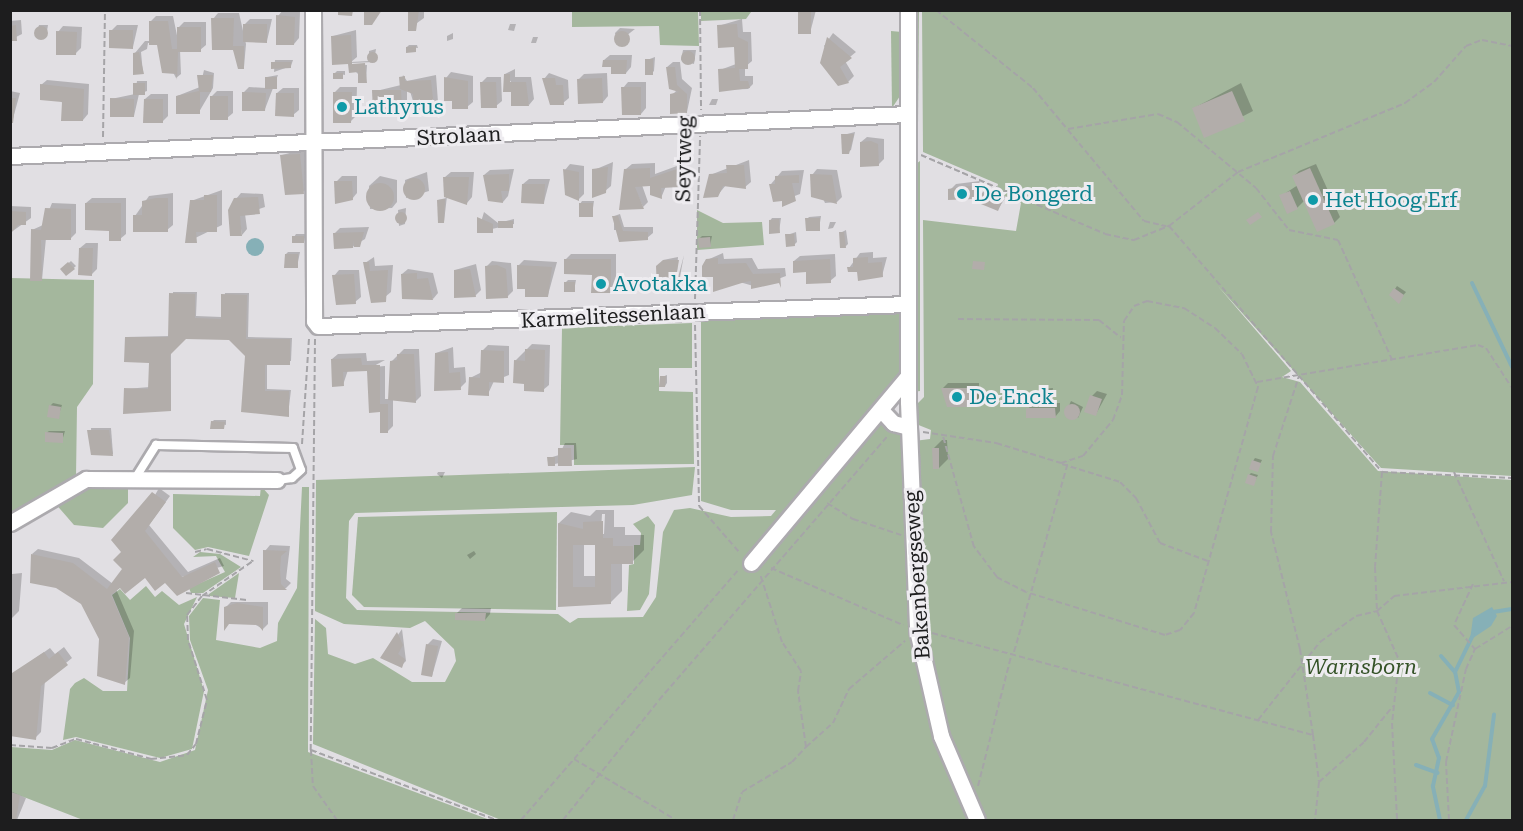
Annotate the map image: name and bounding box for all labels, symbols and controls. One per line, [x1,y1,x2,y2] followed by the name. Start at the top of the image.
[354,94,444,120] place label: Lathyrus
[335,100,349,114] marker: Lathyrus
[671,116,697,202] street label: Seytweg
[416,121,502,151] street label: Strolaan
[974,181,1093,207] place label: De Bongerd
[955,187,969,201] marker: De Bongerd
[1325,187,1457,213] place label: Het Hoog Erf
[1306,193,1320,207] marker: Het Hoog Erf
[613,271,708,297] place label: Avotakka
[594,277,608,291] marker: Avotakka
[520,299,706,333] street label: Karmelitessenlaan
[969,384,1054,410] place label: De Enck
[950,390,964,404] marker: De Enck
[899,490,935,660] street label: Bakenbergseweg
[1305,654,1417,680] park label: Warnsborn

